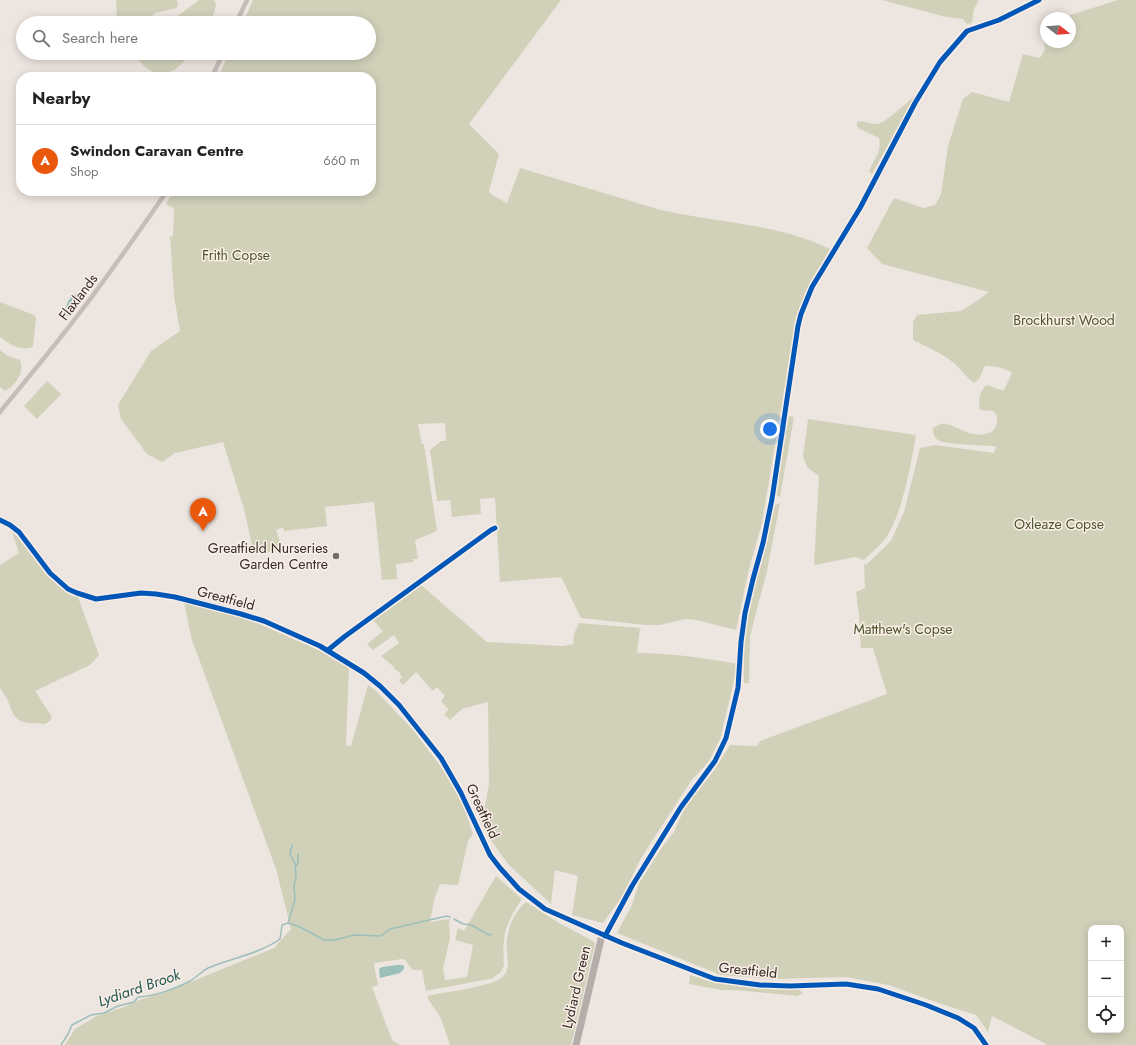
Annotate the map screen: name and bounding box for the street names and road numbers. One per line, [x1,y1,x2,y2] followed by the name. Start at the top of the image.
[54,269,102,324] street label: Flaxlands
[195,581,257,615] street label: Greatfield
[462,780,504,842] street label: Greatfield
[557,944,595,1030] street label: Lydiard Green
[718,957,778,983] street label: Greatfield

